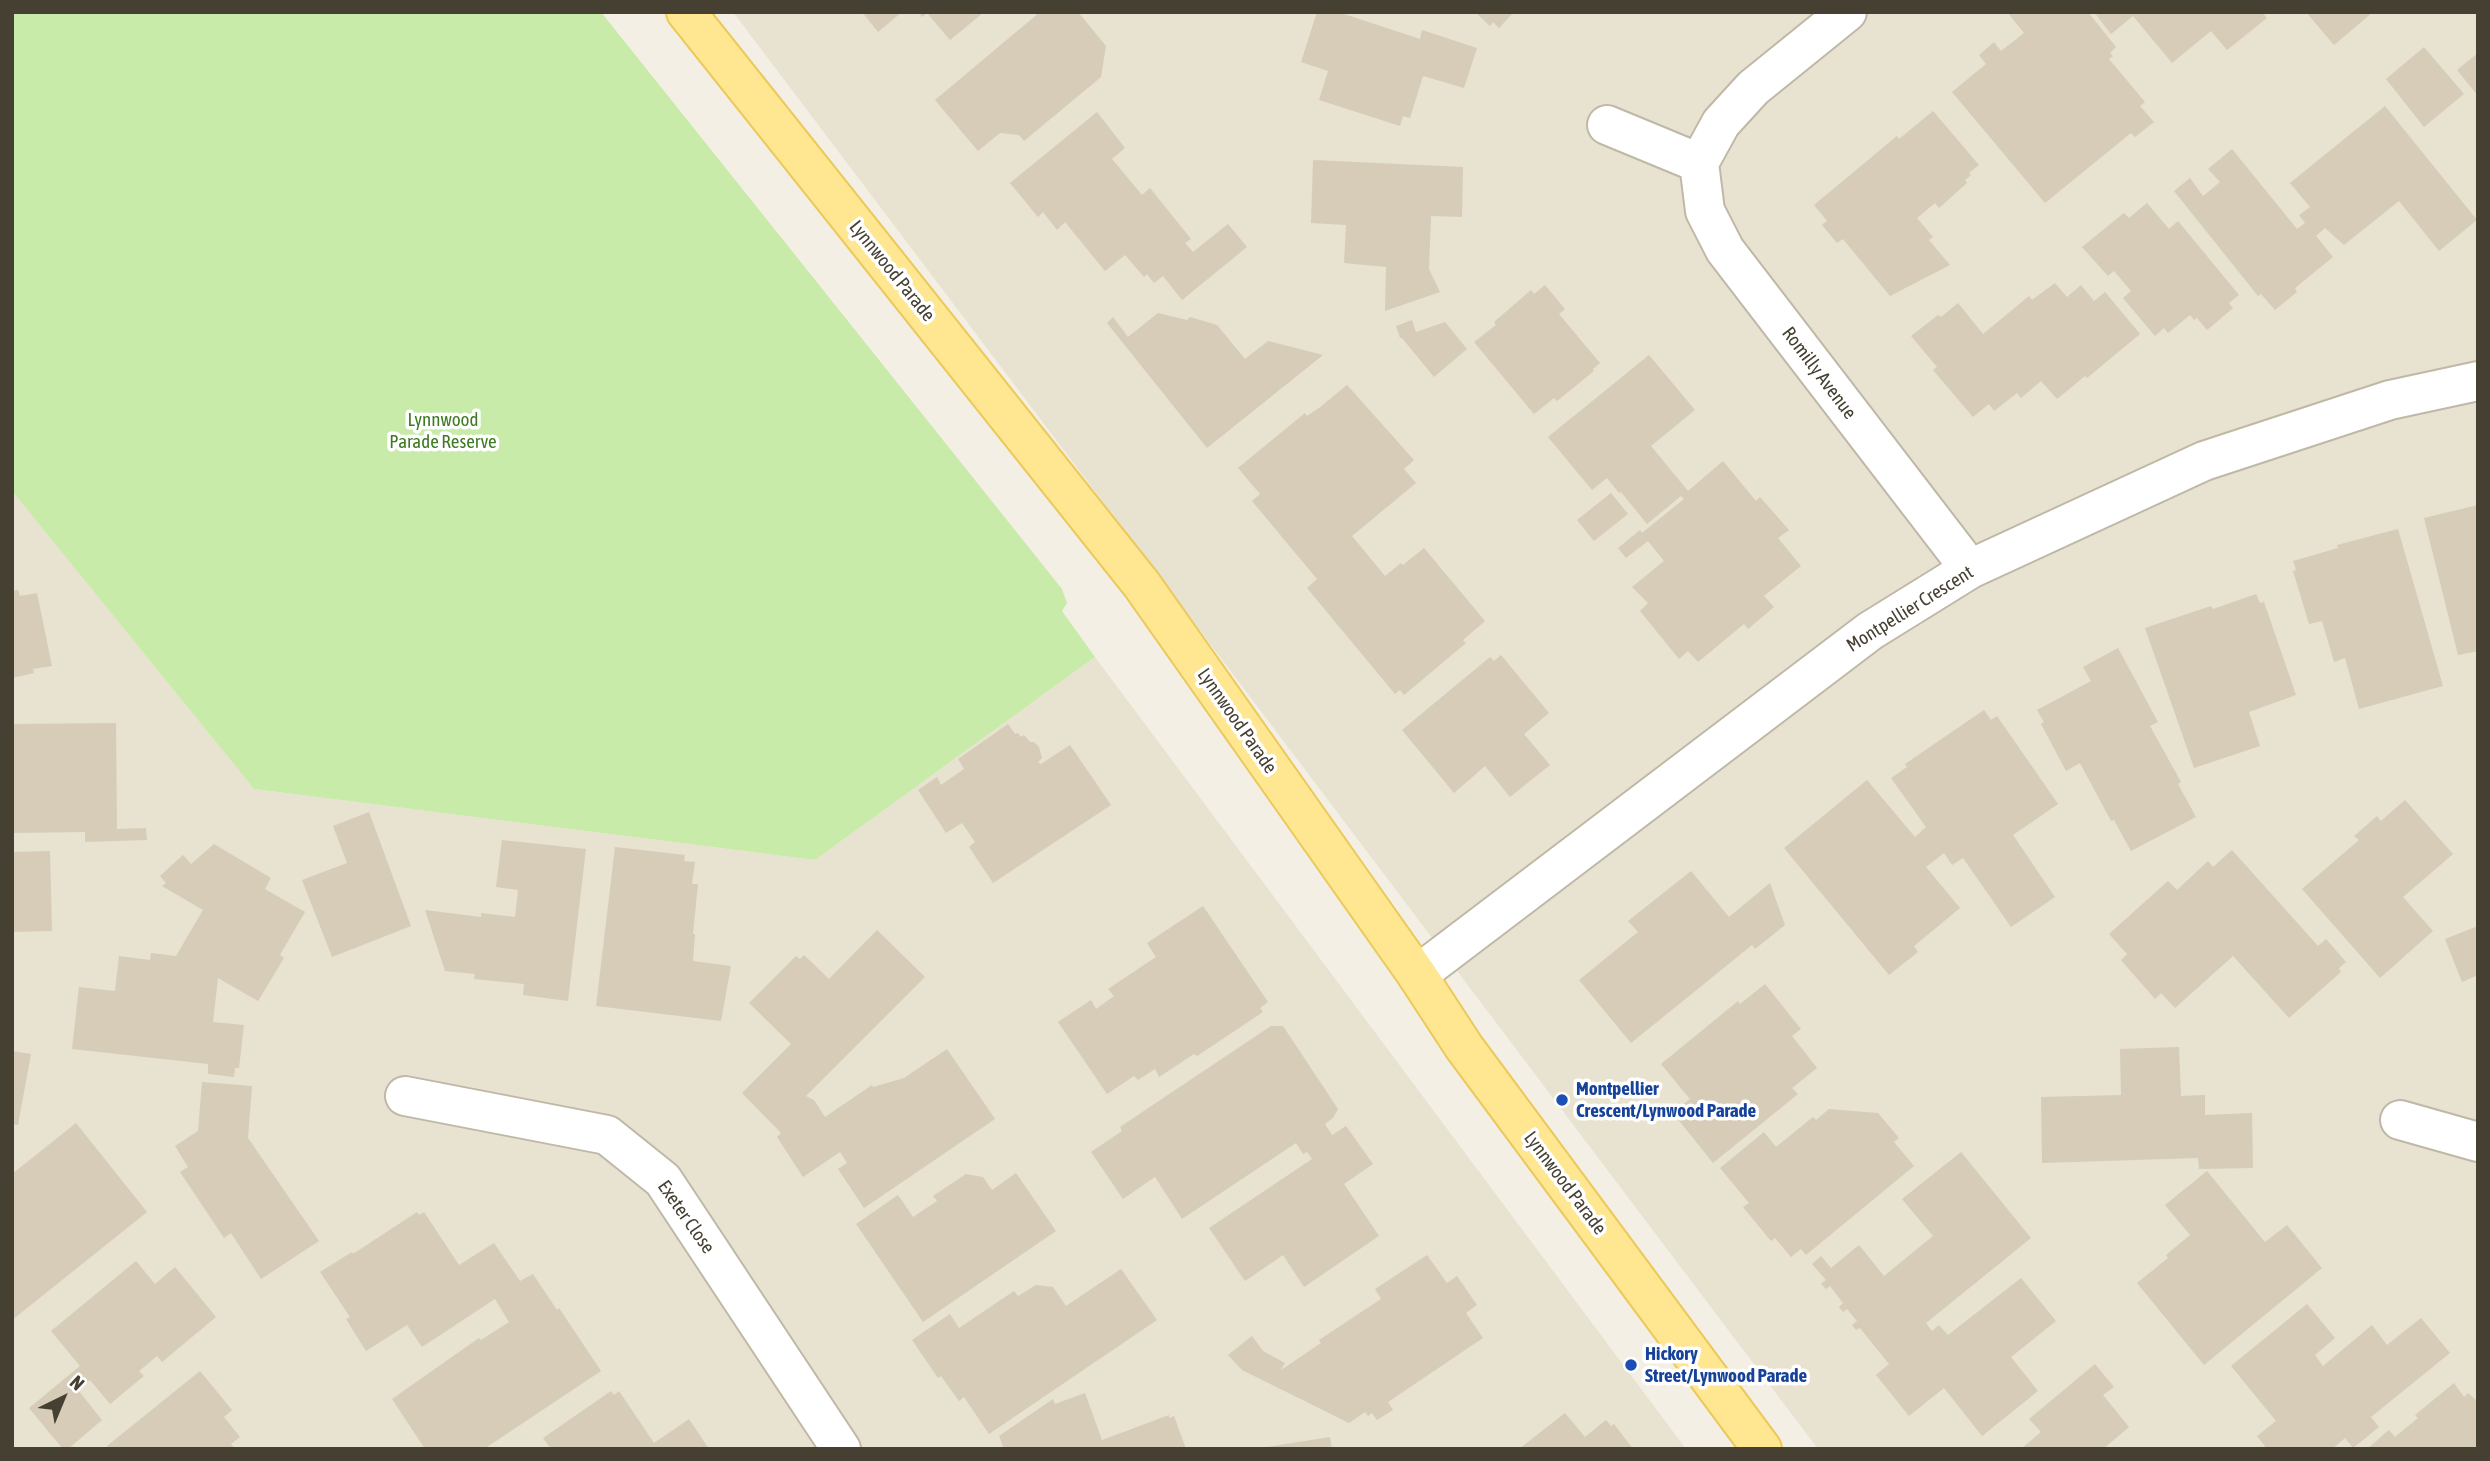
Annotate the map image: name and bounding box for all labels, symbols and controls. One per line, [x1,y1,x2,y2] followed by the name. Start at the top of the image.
[844,216,940,326] street label: Lynnwood Parade
[1777,322,1861,424] street label: Romilly Avenue
[389,409,497,453] park label: Lynnwood Parade Reserve
[1842,561,1978,657] street label: Montpellier Crescent
[1192,664,1282,778] street label: Lynnwood Parade
[1576,1078,1756,1122] place label: Montpellier Crescent/Lynwood Parade
[1554,1092,1570,1108] marker: Montpellier Crescent/Lynwood Parade
[1519,1127,1611,1239] street label: Lynnwood Parade
[653,1176,719,1258] street label: Exeter Close
[1645,1343,1807,1387] place label: Hickory Street/Lynwood Parade
[1623,1357,1639,1373] marker: Hickory Street/Lynwood Parade
[28,1363,98,1433] north arrow
[66,1371,89,1395] text: N

